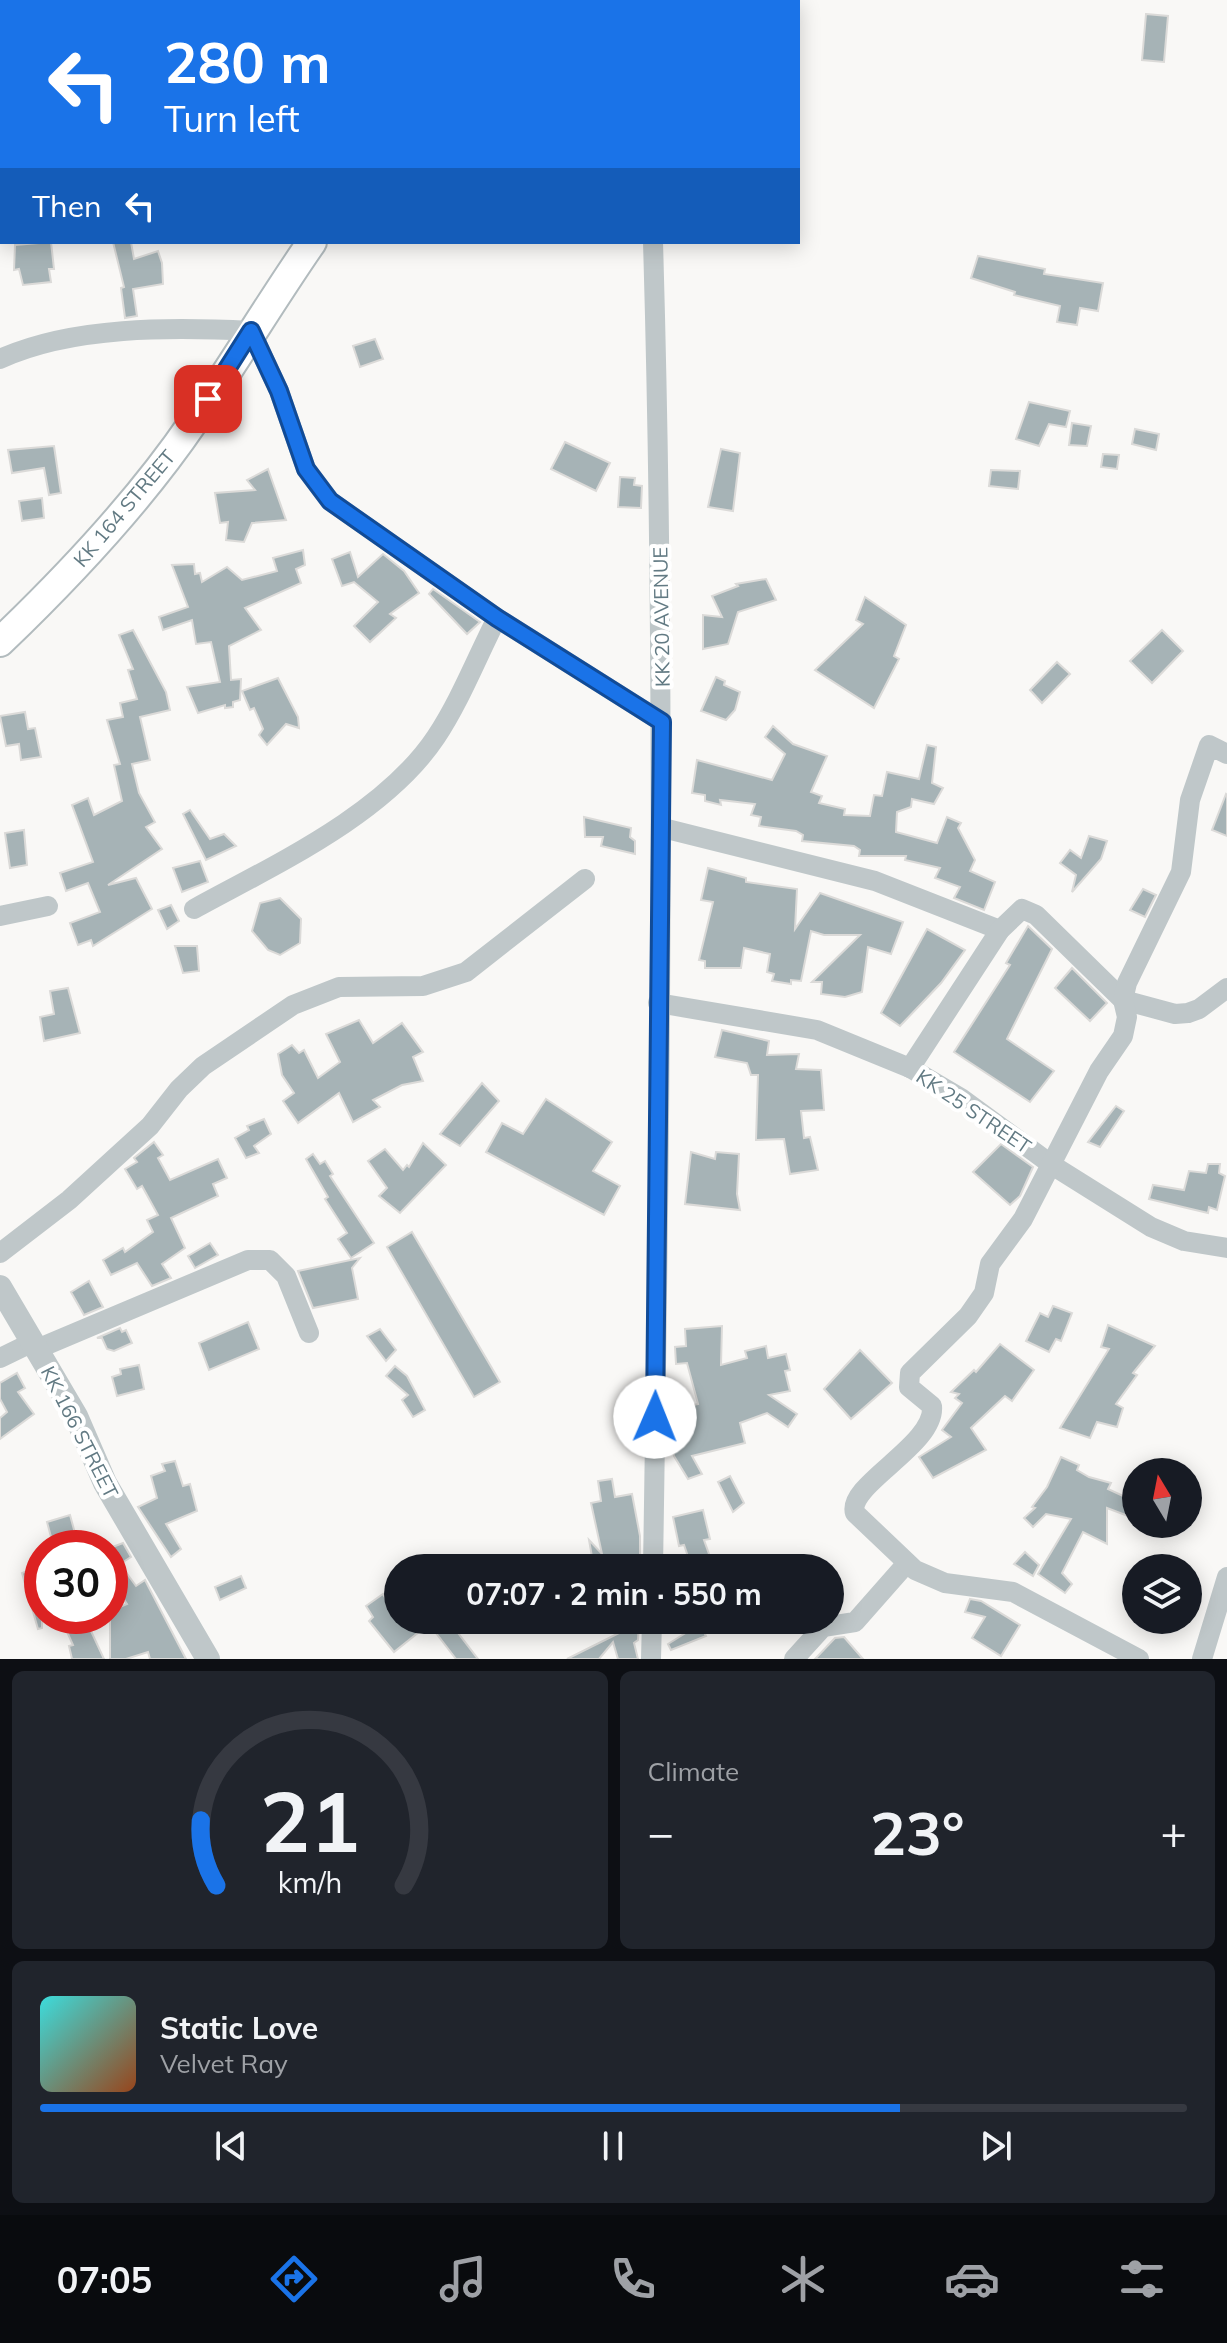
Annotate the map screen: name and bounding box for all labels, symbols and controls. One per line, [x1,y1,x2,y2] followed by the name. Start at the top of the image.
[164,27,331,97] text: 280 m
[32,32,136,136] icon: left
[164,96,300,141] text: Turn left
[118,184,162,228] icon: left
[32,187,102,225] text: Then
[174,365,242,433] pin
[186,377,230,421] icon: arrive
[68,444,180,572] street label: KK 164 STREET
[647,547,675,687] street label: KK 20 AVENUE
[912,1063,1036,1159] street label: KK 25 STREET
[36,1362,124,1502] street label: KK 166 STREET
[613,1375,697,1459] position arrow
[1122,1458,1202,1538] north arrow
[1122,1458,1202,1634] map controls
[24,1530,128,1634] speed limit sign: 30
[1122,1554,1202,1634] button: layers
[466,1575,762,1613] text: 07:07 · 2 min · 550 m
[648,1755,739,1788] text: Climate
[260,1768,360,1873] text: 21
[870,1795,965,1870] text: 23°
[648,1805,674,1860] text: −
[1161,1805,1187,1860] text: +
[277,1864,342,1900] text: km/h
[160,2009,318,2047] text: Static Love
[160,2047,288,2080] text: Velvet Ray
[209,2124,253,2168] icon: previous
[591,2124,635,2168] icon: pause
[974,2124,1018,2168] icon: next
[266,2251,322,2307] icon: directions
[435,2251,491,2307] icon: music
[605,2251,661,2307] icon: phone
[775,2251,831,2307] icon: climate
[944,2251,1000,2307] icon: car
[1114,2251,1170,2307] icon: filters
[57,2257,152,2302] text: 07:05

